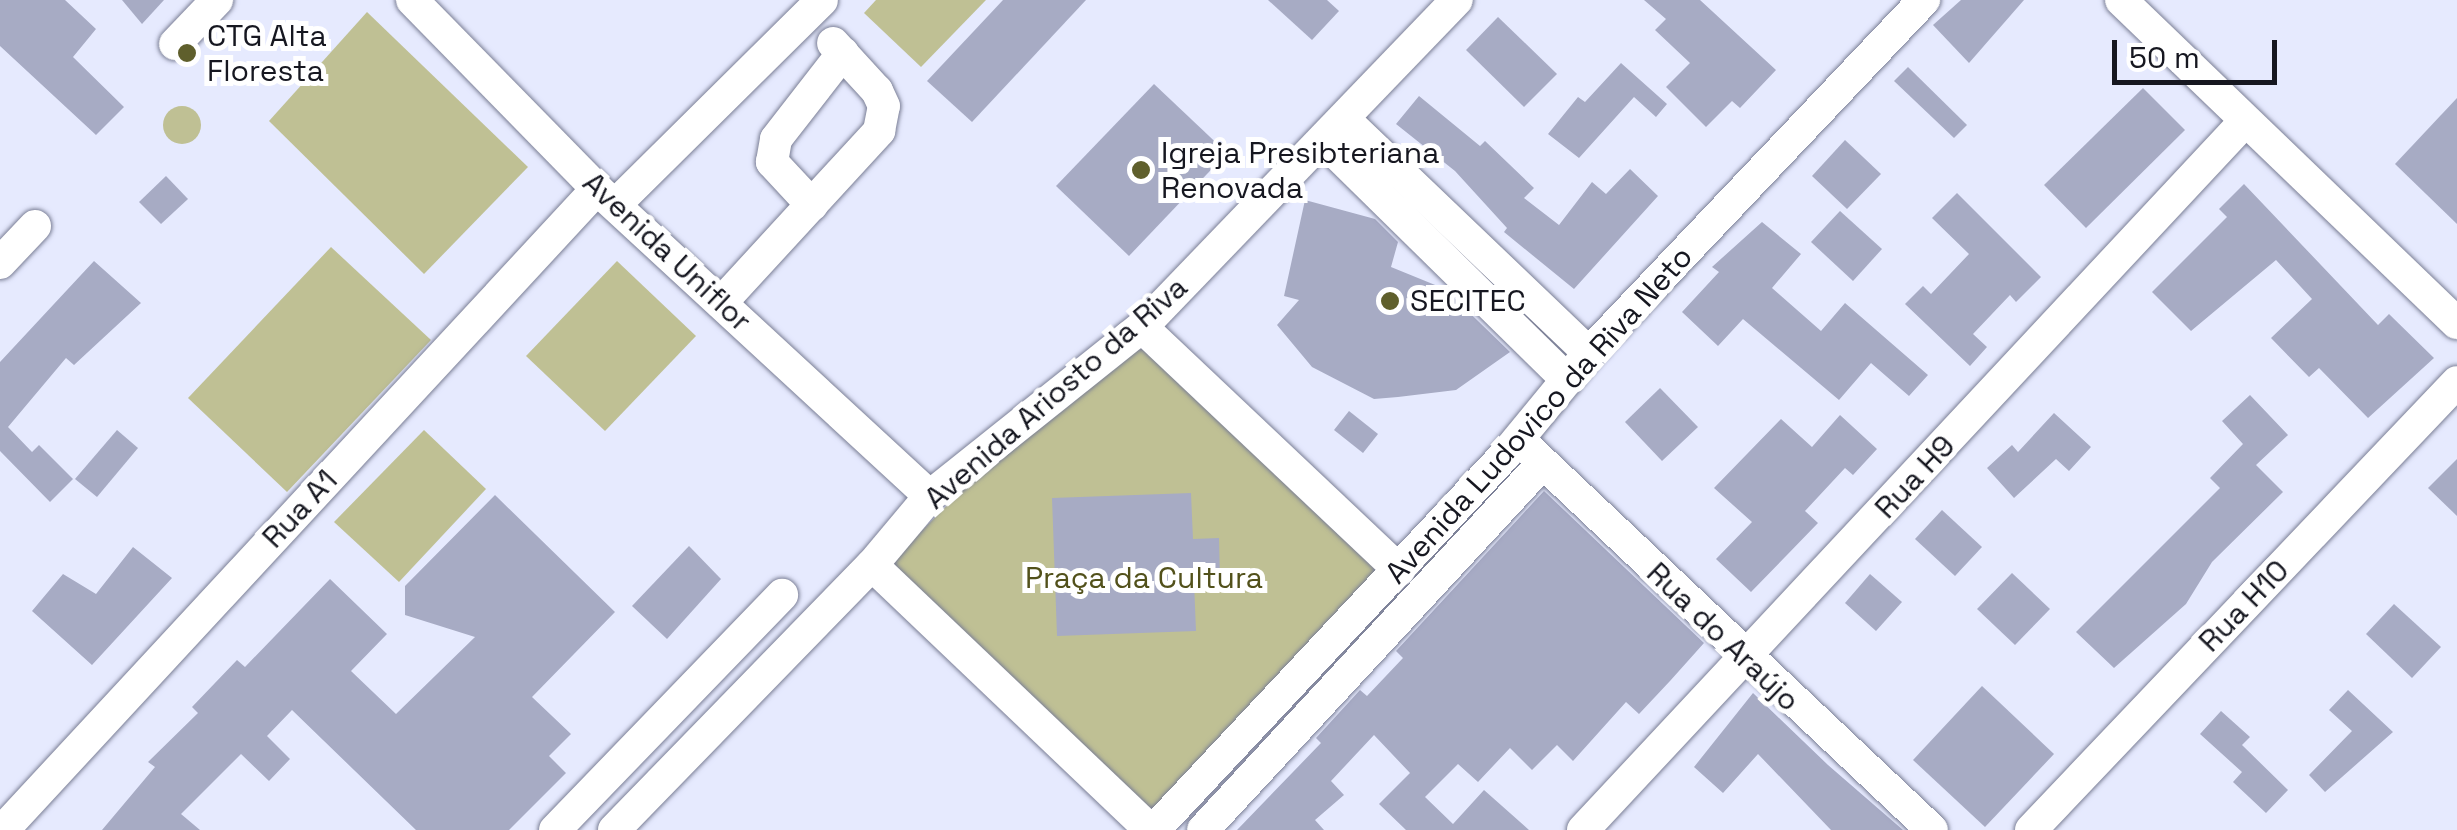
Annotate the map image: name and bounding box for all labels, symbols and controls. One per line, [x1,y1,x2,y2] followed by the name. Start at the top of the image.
[207,18,327,88] place label: CTG Alta Floresta
[2117,20,2282,82] scale bar
[2129,38,2200,77] text: 50 m
[176,42,198,64] marker: CTG Alta Floresta
[1161,135,1440,206] place label: Igreja Presibteriana Renovada
[1130,159,1152,181] marker: Igreja Presibteriana Renovada
[575,165,759,339] street label: Avenida Uniflor
[1378,239,1700,591] street label: Avenida Ludovico da Riva Neto
[917,269,1195,517] street label: Avenida Ariosto da Riva
[1410,283,1526,319] place label: SECITEC
[1379,290,1401,312] marker: SECITEC
[1868,428,1962,526] street label: Rua H9
[255,462,345,556] street label: Rua A1
[2192,553,2296,659] street label: Rua H10
[1639,555,1807,719] street label: Rua do Araújo
[1025,560,1263,596] park label: Praça da Cultura

